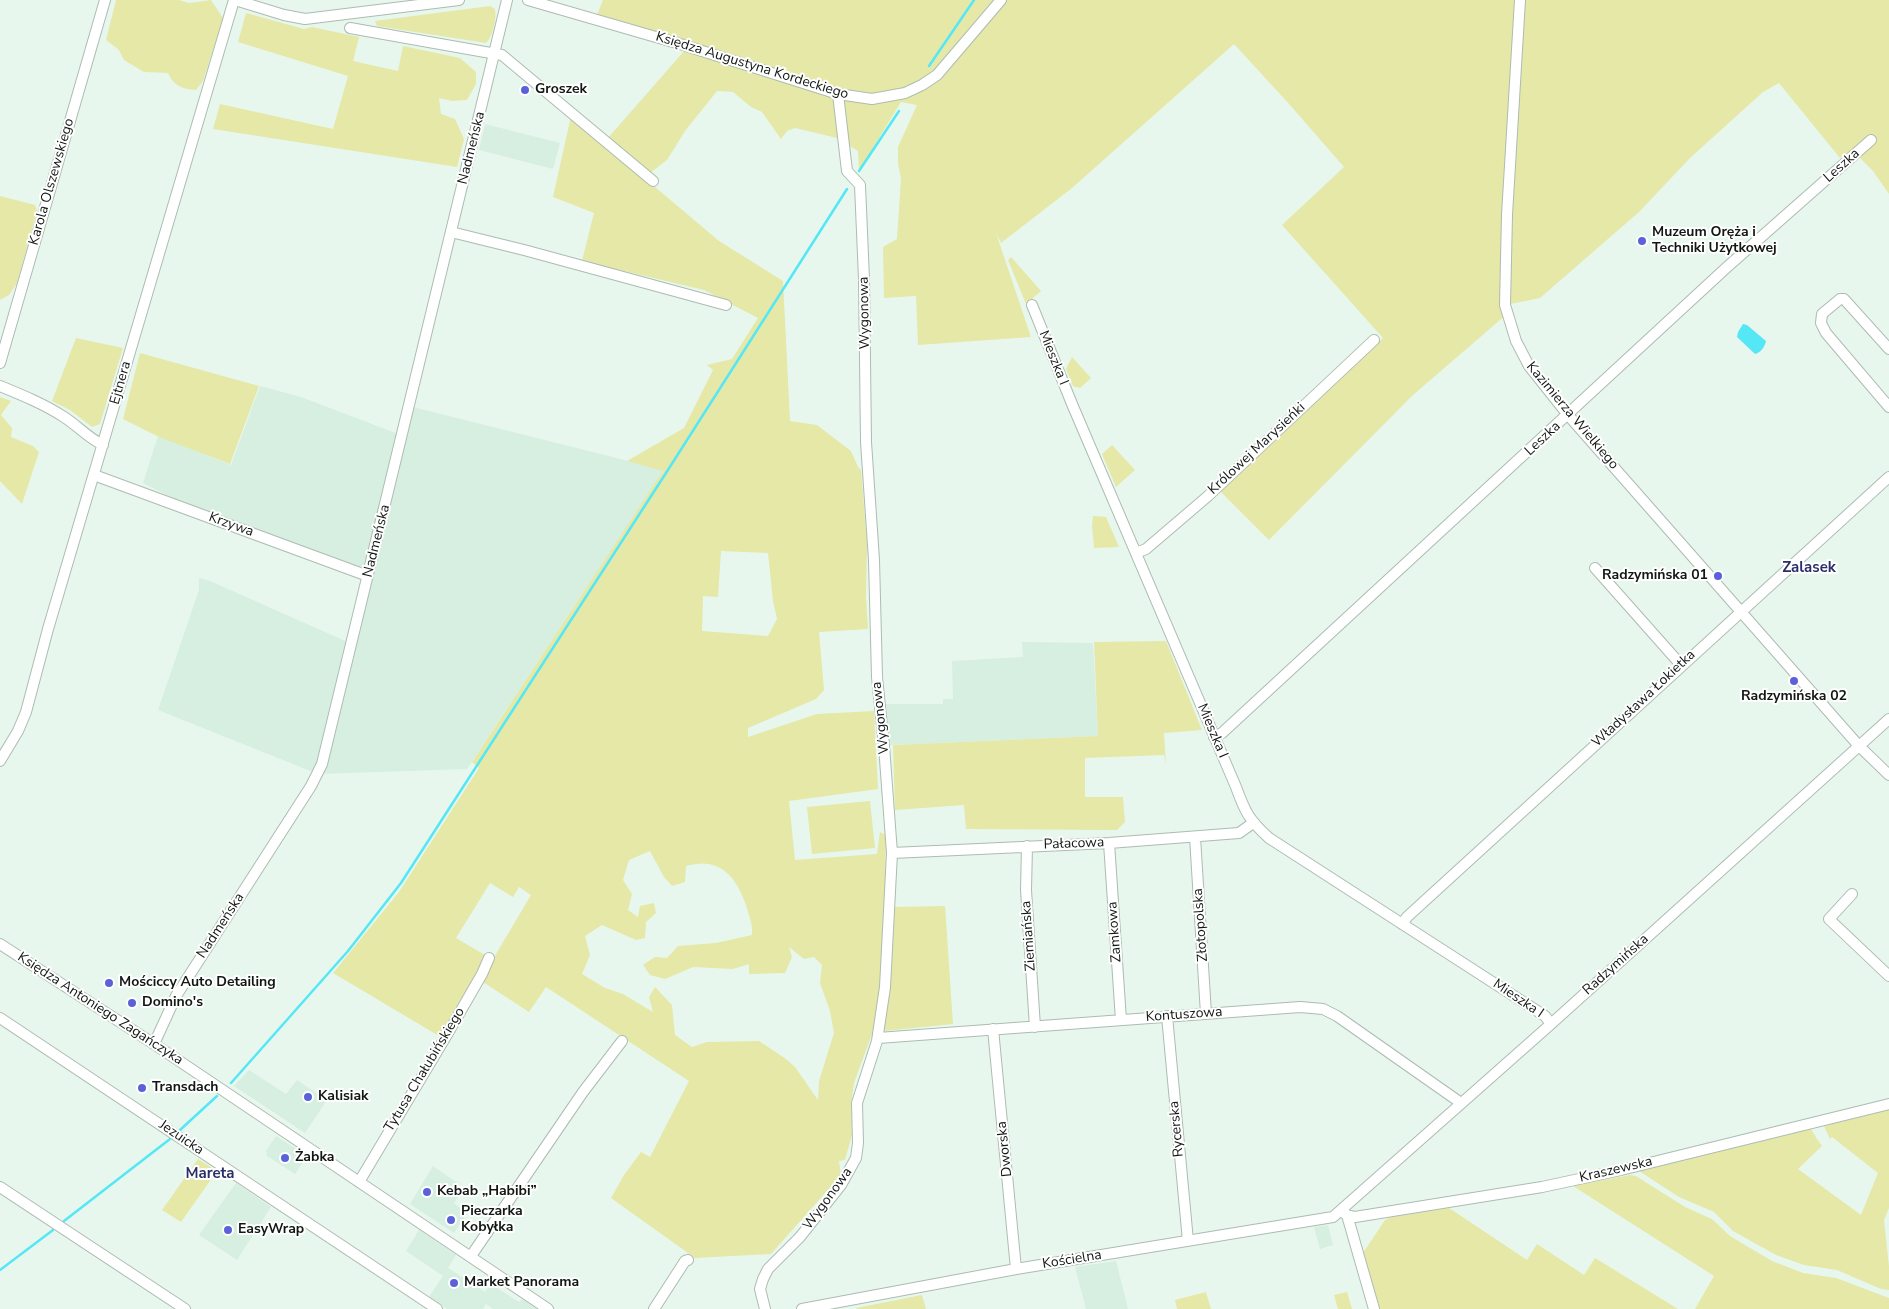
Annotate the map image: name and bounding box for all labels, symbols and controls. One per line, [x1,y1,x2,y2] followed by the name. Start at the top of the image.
[654,29,850,103] street label: Księdza Augustyna Kordeckiego
[535,82,587,98] place label: Groszek
[519,84,531,96] marker: Groszek
[455,110,489,186] street label: Nadmeńska
[26,117,78,247] street label: Karola Olszewskiego
[1821,146,1863,186] street label: Leszka
[1652,225,1777,258] place label: Muzeum Oręża i Techniki Użytkowej
[1636,235,1648,247] marker: Muzeum Oręża i Techniki Użytkowej
[856,276,874,350] street label: Wygonowa
[1034,328,1072,388] street label: Mieszka I
[107,359,135,407] street label: Ejtnera
[1522,359,1622,473] street label: Kazimierza Wielkiego
[1205,400,1309,498] street label: Królowej Marysieńki
[1522,418,1564,460] street label: Leszka
[360,503,394,579] street label: Nadmeńska
[206,509,256,541] street label: Krzywa
[1782,559,1836,577] district label: Zalasek
[1602,568,1708,584] place label: Radzymińska 01
[1712,570,1724,582] marker: Radzymińska 01
[1589,647,1699,751] street label: Władysława Łokietka
[1788,675,1800,687] marker: Radzymińska 02
[869,681,893,755] street label: Wygonowa
[1741,689,1847,705] place label: Radzymińska 02
[1193,701,1231,761] street label: Mieszka I
[1043,835,1105,853] street label: Pałacowa
[1190,888,1212,962] street label: Złotopolska
[194,890,248,962] street label: Nadmeńska
[1018,900,1040,972] street label: Ziemiańska
[1104,901,1126,963] street label: Zamkowa
[1580,931,1652,999] street label: Radzymińska
[14,949,186,1069] street label: Księdza Antoniego Zagańczyka
[119,975,276,991] place label: Mościccy Auto Detailing
[1490,976,1546,1022] street label: Mieszka I
[103,977,115,989] marker: Mościccy Auto Detailing
[142,995,203,1011] place label: Domino's
[126,997,138,1009] marker: Domino's
[1145,1004,1223,1026] street label: Kontuszowa
[381,1005,469,1135] street label: Tytusa Chałubińskiego
[152,1080,219,1096] place label: Transdach
[136,1082,148,1094] marker: Transdach
[318,1089,369,1105] place label: Kalisiak
[302,1091,314,1103] marker: Kalisiak
[1166,1100,1188,1158] street label: Rycerska
[155,1117,207,1159] street label: Jezuicka
[994,1120,1016,1178] street label: Dworska
[295,1150,334,1166] place label: Żabka
[279,1152,291,1164] marker: Żabka
[1578,1153,1654,1187] street label: Kraszewska
[185,1165,235,1183] district label: Mareta
[800,1165,856,1233] street label: Wygonowa
[437,1184,537,1200] place label: Kebab „Habibi”
[421,1186,433,1198] marker: Kebab „Habibi”
[461,1204,523,1236] place label: Pieczarka Kobyłka
[445,1214,457,1226] marker: Pieczarka Kobyłka
[238,1222,304,1238] place label: EasyWrap
[222,1224,234,1236] marker: EasyWrap
[1041,1247,1103,1273] street label: Kościelna
[464,1275,579,1291] place label: Market Panorama
[448,1277,460,1289] marker: Market Panorama

